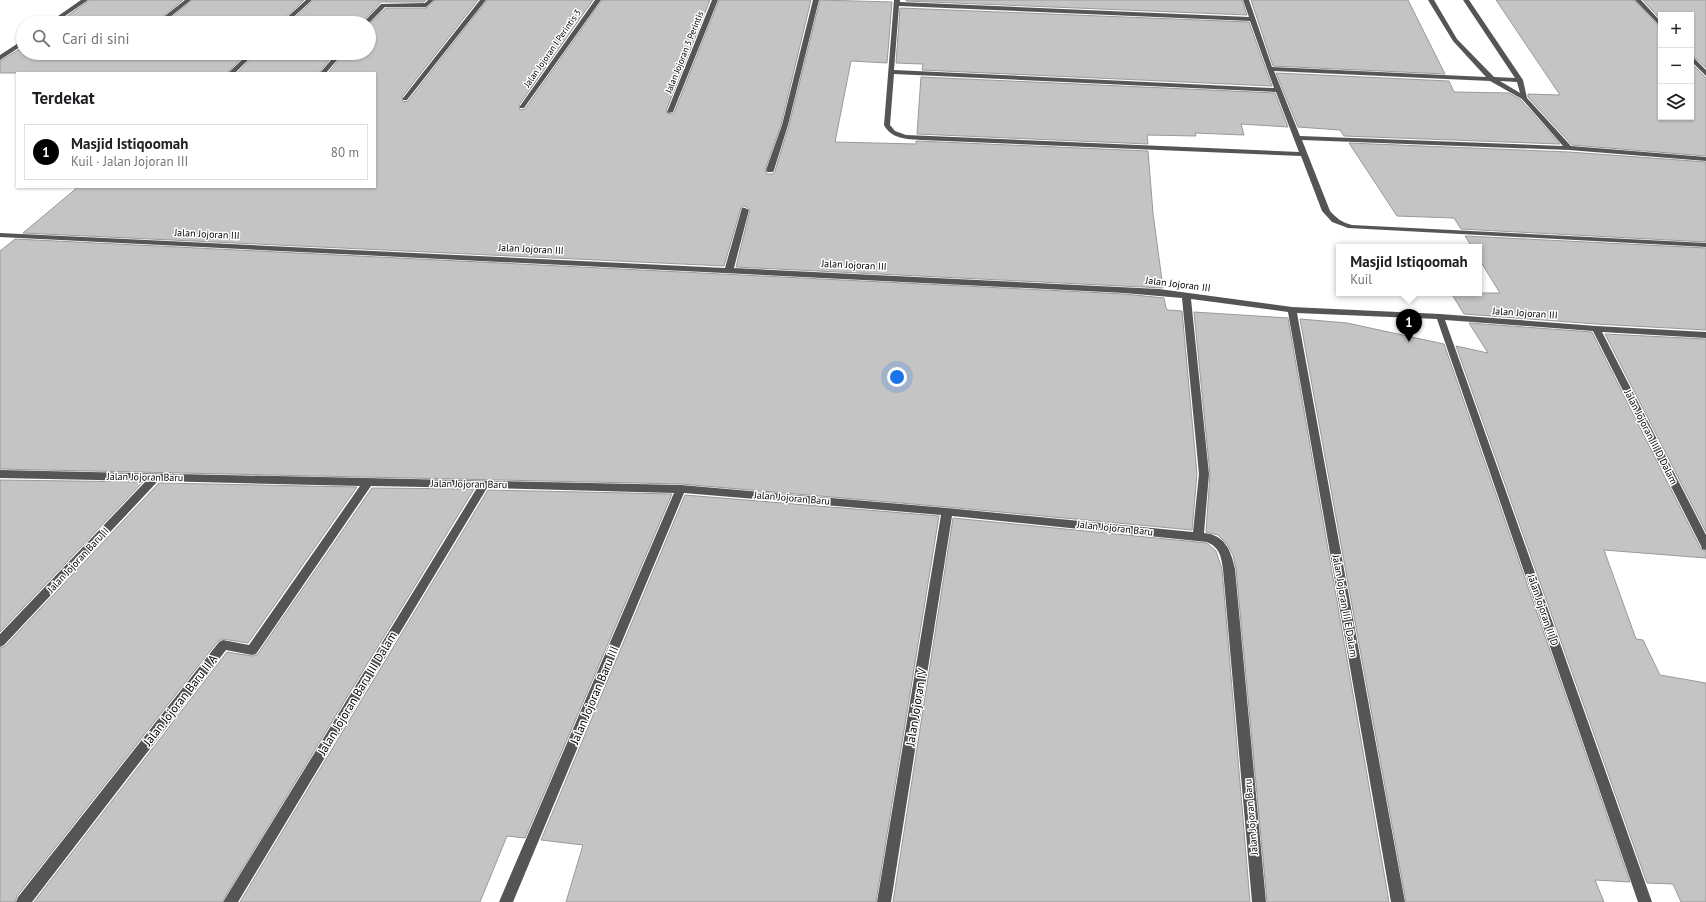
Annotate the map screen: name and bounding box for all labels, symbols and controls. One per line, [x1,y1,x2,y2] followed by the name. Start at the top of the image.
[520,7,583,90] street label: Jalan Jojoran I Perintis 3
[662,9,706,95] street label: Jalan Jojoran 3 Perintis
[1658,12,1694,120] map controls
[1658,12,1694,48] button: +
[16,16,376,60] search box
[30,27,52,49] icon: search
[62,29,130,48] text: Cari di sini
[1658,48,1694,84] button: −
[1658,84,1694,120] button: layers
[32,87,95,109] text: Terdekat
[71,134,188,153] text: Masjid Istiqoomah
[42,144,50,161] text: 1
[331,144,359,161] text: 80 m
[71,153,188,170] text: Kuil · Jalan Jojoran III
[173,226,240,242] street label: Jalan Jojoran III
[497,241,564,257] street label: Jalan Jojoran III
[1336,244,1482,296] popup
[1350,252,1468,271] text: Masjid Istiqoomah
[820,257,887,273] street label: Jalan Jojoran III
[1350,271,1372,288] text: Kuil
[1144,273,1211,294] street label: Jalan Jojoran III
[1491,304,1558,322] street label: Jalan Jojoran III
[1396,309,1422,342] pin: 1
[887,367,907,387] your location
[1621,386,1681,487] street label: Jalan Jojoran III D Dalam
[106,470,183,484] street label: Jalan Jojoran Baru
[430,477,507,491] street label: Jalan Jojoran Baru
[752,488,831,508] street label: Jalan Jojoran Baru
[1075,517,1154,538] street label: Jalan Jojoran Baru
[44,525,112,596] street label: Jalan Jojoran Baru II
[1329,553,1360,658] street label: Jalan Jojoran III E Dalam
[1524,572,1561,647] street label: Jalan Jojoran III D
[314,629,400,758] street label: Jalan Jojoran Baru III Dalam
[566,644,621,747] street label: Jalan Jojoran Baru III
[139,651,220,749] street label: Jalan Jojoran Baru II A
[902,667,930,748] street label: Jalan Jojoran IV
[1241,778,1261,857] street label: Jalan Jojoran Baru

